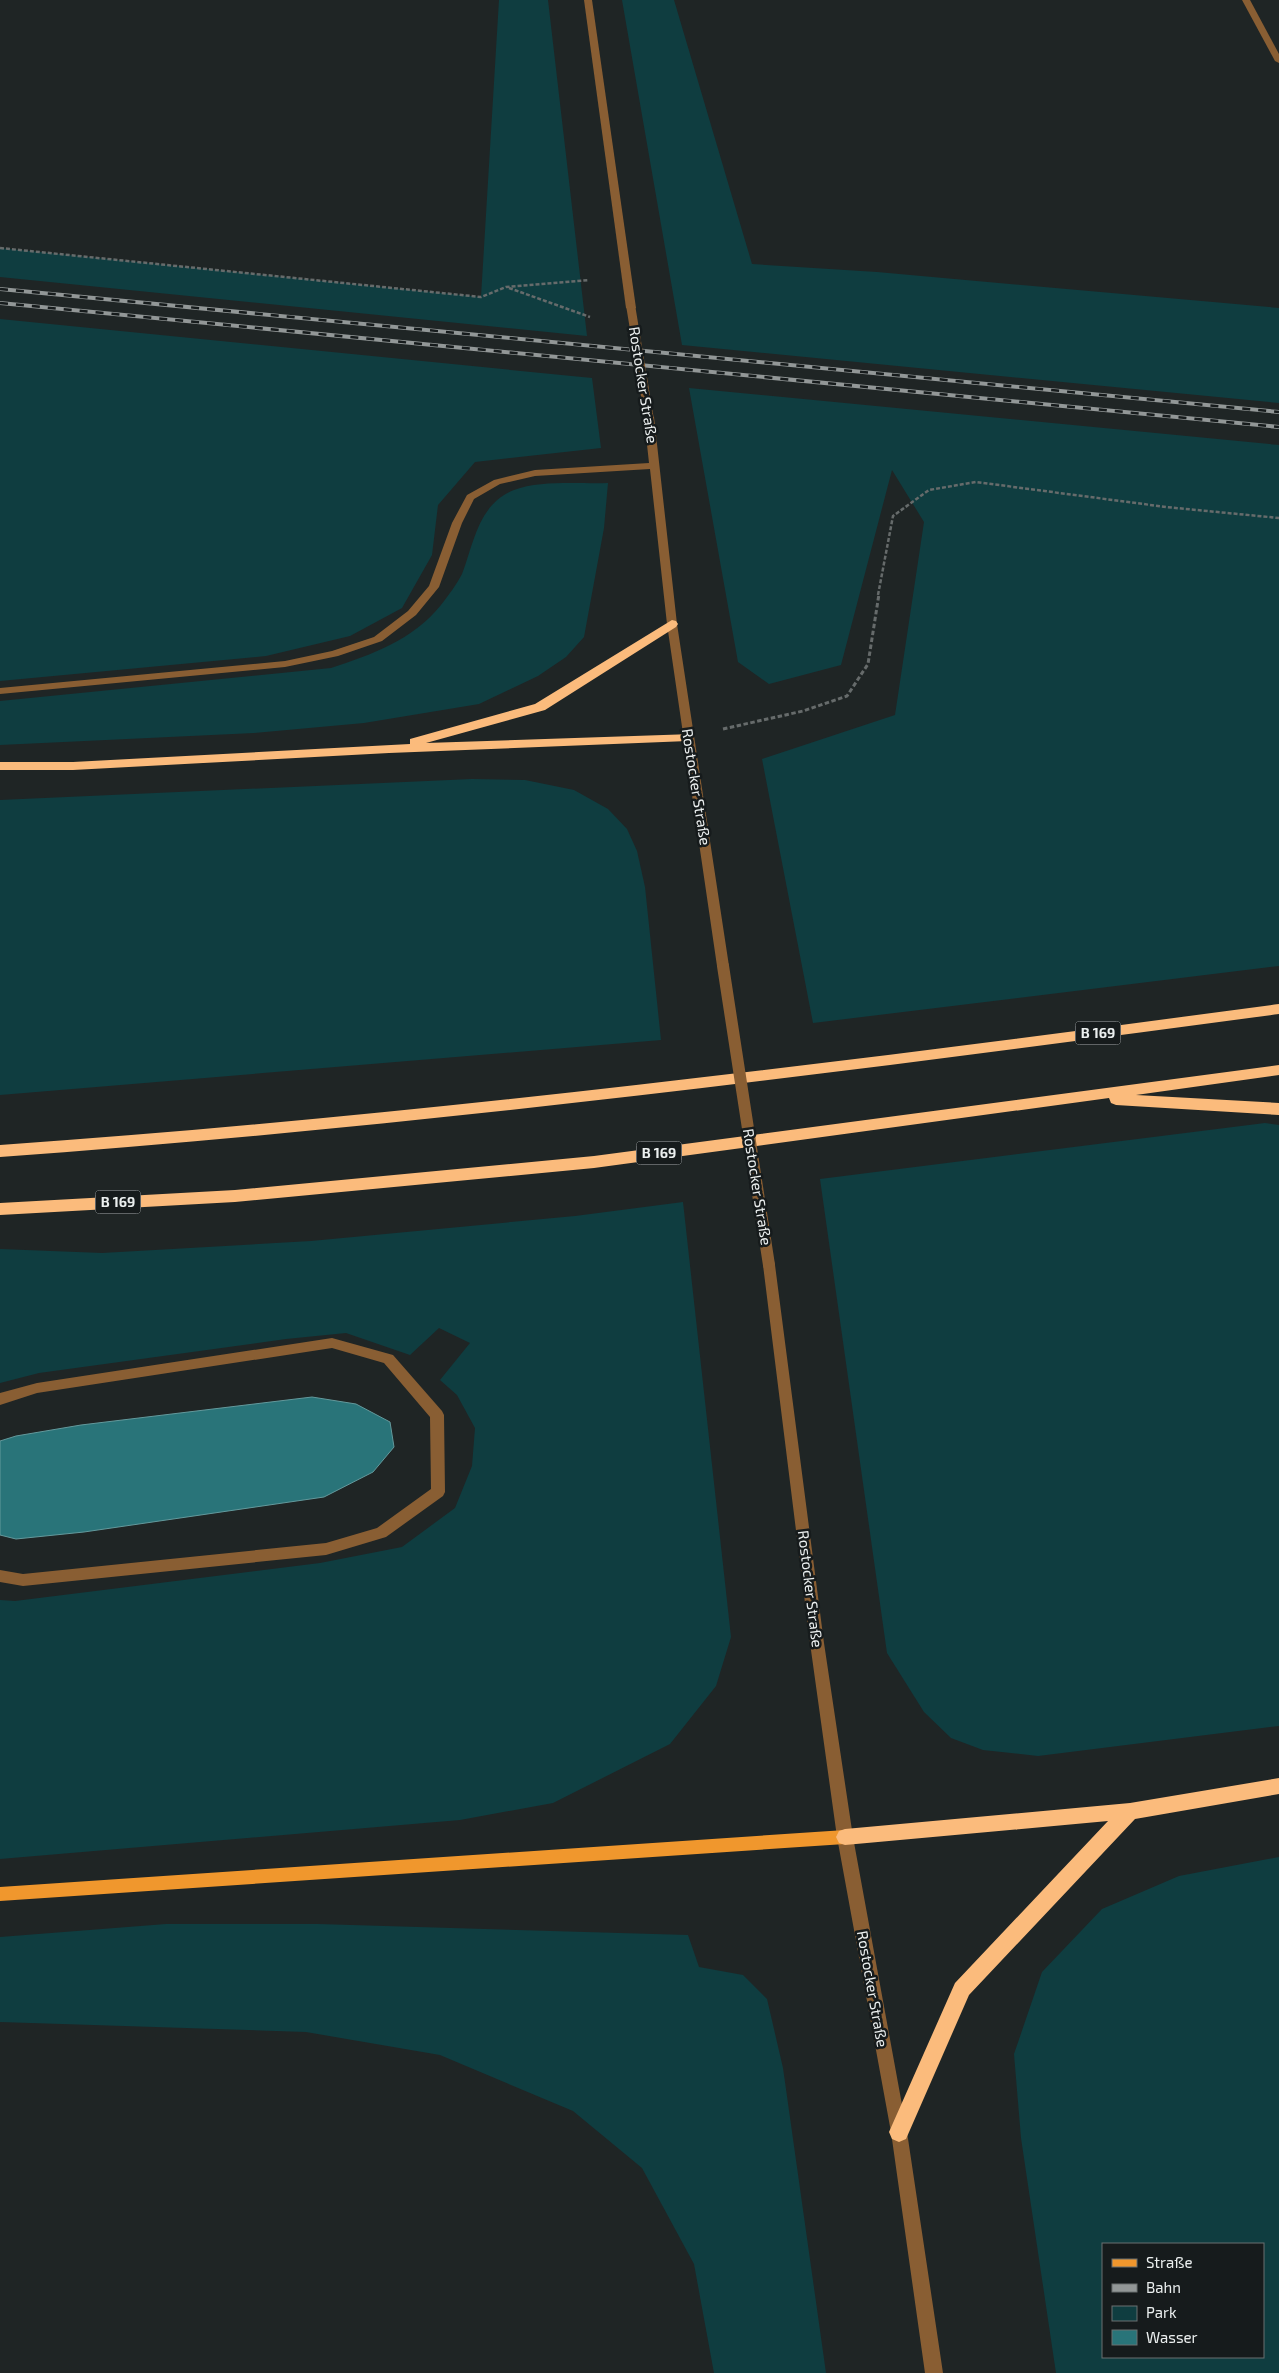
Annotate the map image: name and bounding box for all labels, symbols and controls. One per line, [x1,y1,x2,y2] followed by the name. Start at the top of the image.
[626,325,662,444] street label: Rostocker Straße
[679,727,715,846] street label: Rostocker Straße
[1076,1021,1120,1044] road number: B 169
[740,1127,776,1246] street label: Rostocker Straße
[636,1142,682,1164] road number: B 169
[96,1190,140,1214] road number: B 169
[795,1529,827,1648] street label: Rostocker Straße
[854,1929,892,2048] street label: Rostocker Straße
[1102,2243,1264,2358] legend
[1146,2253,1192,2271] text: Straße
[1146,2278,1181,2296] text: Bahn
[1146,2303,1177,2321] text: Park
[1146,2328,1198,2346] text: Wasser

